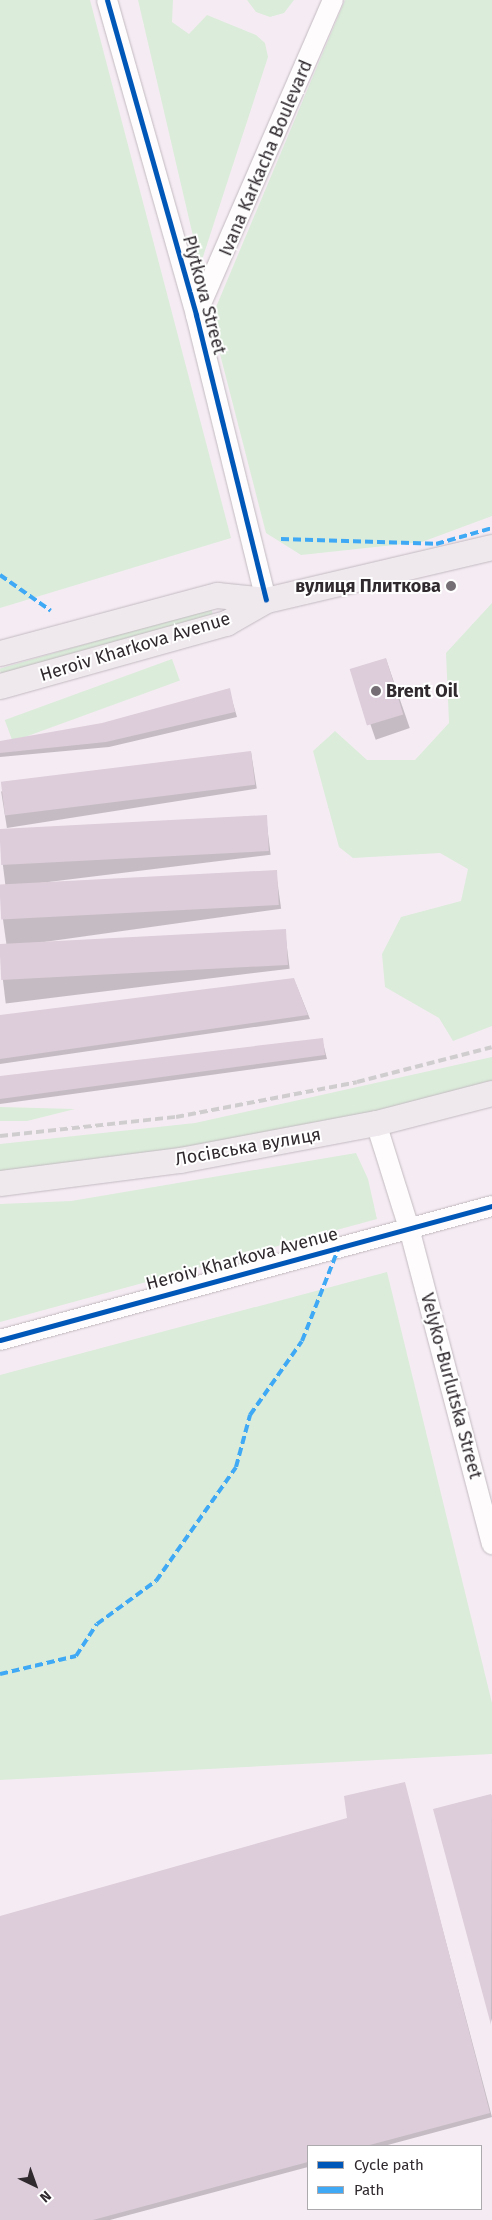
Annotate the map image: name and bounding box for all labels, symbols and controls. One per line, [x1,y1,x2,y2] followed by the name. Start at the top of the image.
[215,57,317,259] street label: Ivana Karkacha Boulevard
[178,233,230,357] street label: Plytkova Street
[295,575,441,597] place label: вулиця Плиткова
[445,580,457,592] marker: вулиця Плиткова
[37,608,233,686] street label: Heroiv Kharkova Avenue
[386,680,458,702] place label: Brent Oil
[370,685,382,697] marker: Brent Oil
[173,1124,323,1170] street label: Лосівська вулиця
[144,1223,340,1295] street label: Heroiv Kharkova Avenue
[416,1291,486,1481] street label: Velyko-Burlutska Street
[307,2145,482,2210] legend
[354,2156,424,2174] text: Cycle path
[10,2160,60,2210] north arrow
[354,2181,384,2199] text: Path
[36,2187,55,2206] text: N

